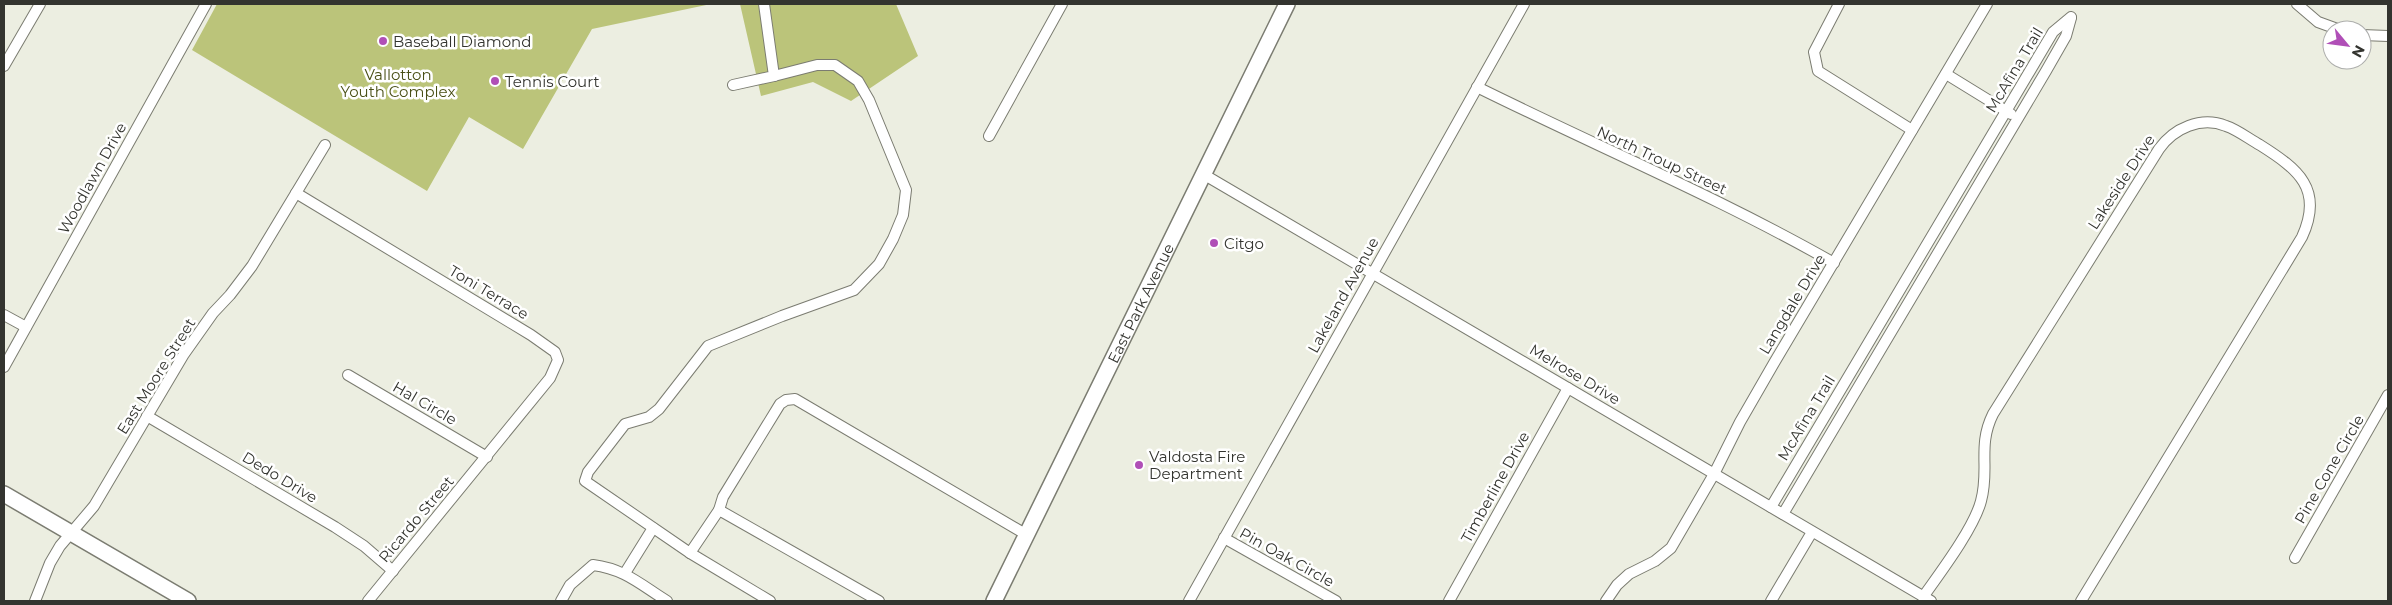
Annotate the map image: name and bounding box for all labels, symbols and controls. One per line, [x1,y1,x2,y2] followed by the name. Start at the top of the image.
[2322,20,2372,70] north arrow
[1981,24,2047,116] street label: McAfina Trail
[393,32,531,51] place label: Baseball Diamond
[377,35,389,47] marker: Baseball Diamond
[2348,42,2369,61] text: N
[341,65,455,101] park label: Vallotton Youth Complex
[505,72,600,91] place label: Tennis Court
[489,75,501,87] marker: Tennis Court
[54,119,130,237] street label: Woodlawn Drive
[1594,122,1730,198] street label: North Troup Street
[2083,131,2159,233] street label: Lakeside Drive
[1224,234,1264,253] place label: Citgo
[1303,234,1383,356] street label: Lakeland Avenue
[1208,237,1220,249] marker: Citgo
[1103,240,1178,366] street label: East Park Avenue
[1755,250,1829,358] street label: Langdale Drive
[446,261,532,323] street label: Toni Terrace
[113,314,199,438] street label: East Moore Street
[1526,340,1624,408] street label: Melrose Drive
[1773,372,1839,464] street label: McAfina Trail
[390,377,460,429] street label: Hal Circle
[2290,411,2368,527] street label: Pine Cone Circle
[1457,428,1533,546] street label: Timberline Drive
[239,447,321,507] street label: Dedo Drive
[1149,447,1245,483] place label: Valdosta Fire Department
[1133,459,1145,471] marker: Valdosta Fire Department
[374,472,458,566] street label: Ricardo Street
[1236,523,1338,591] street label: Pin Oak Circle

